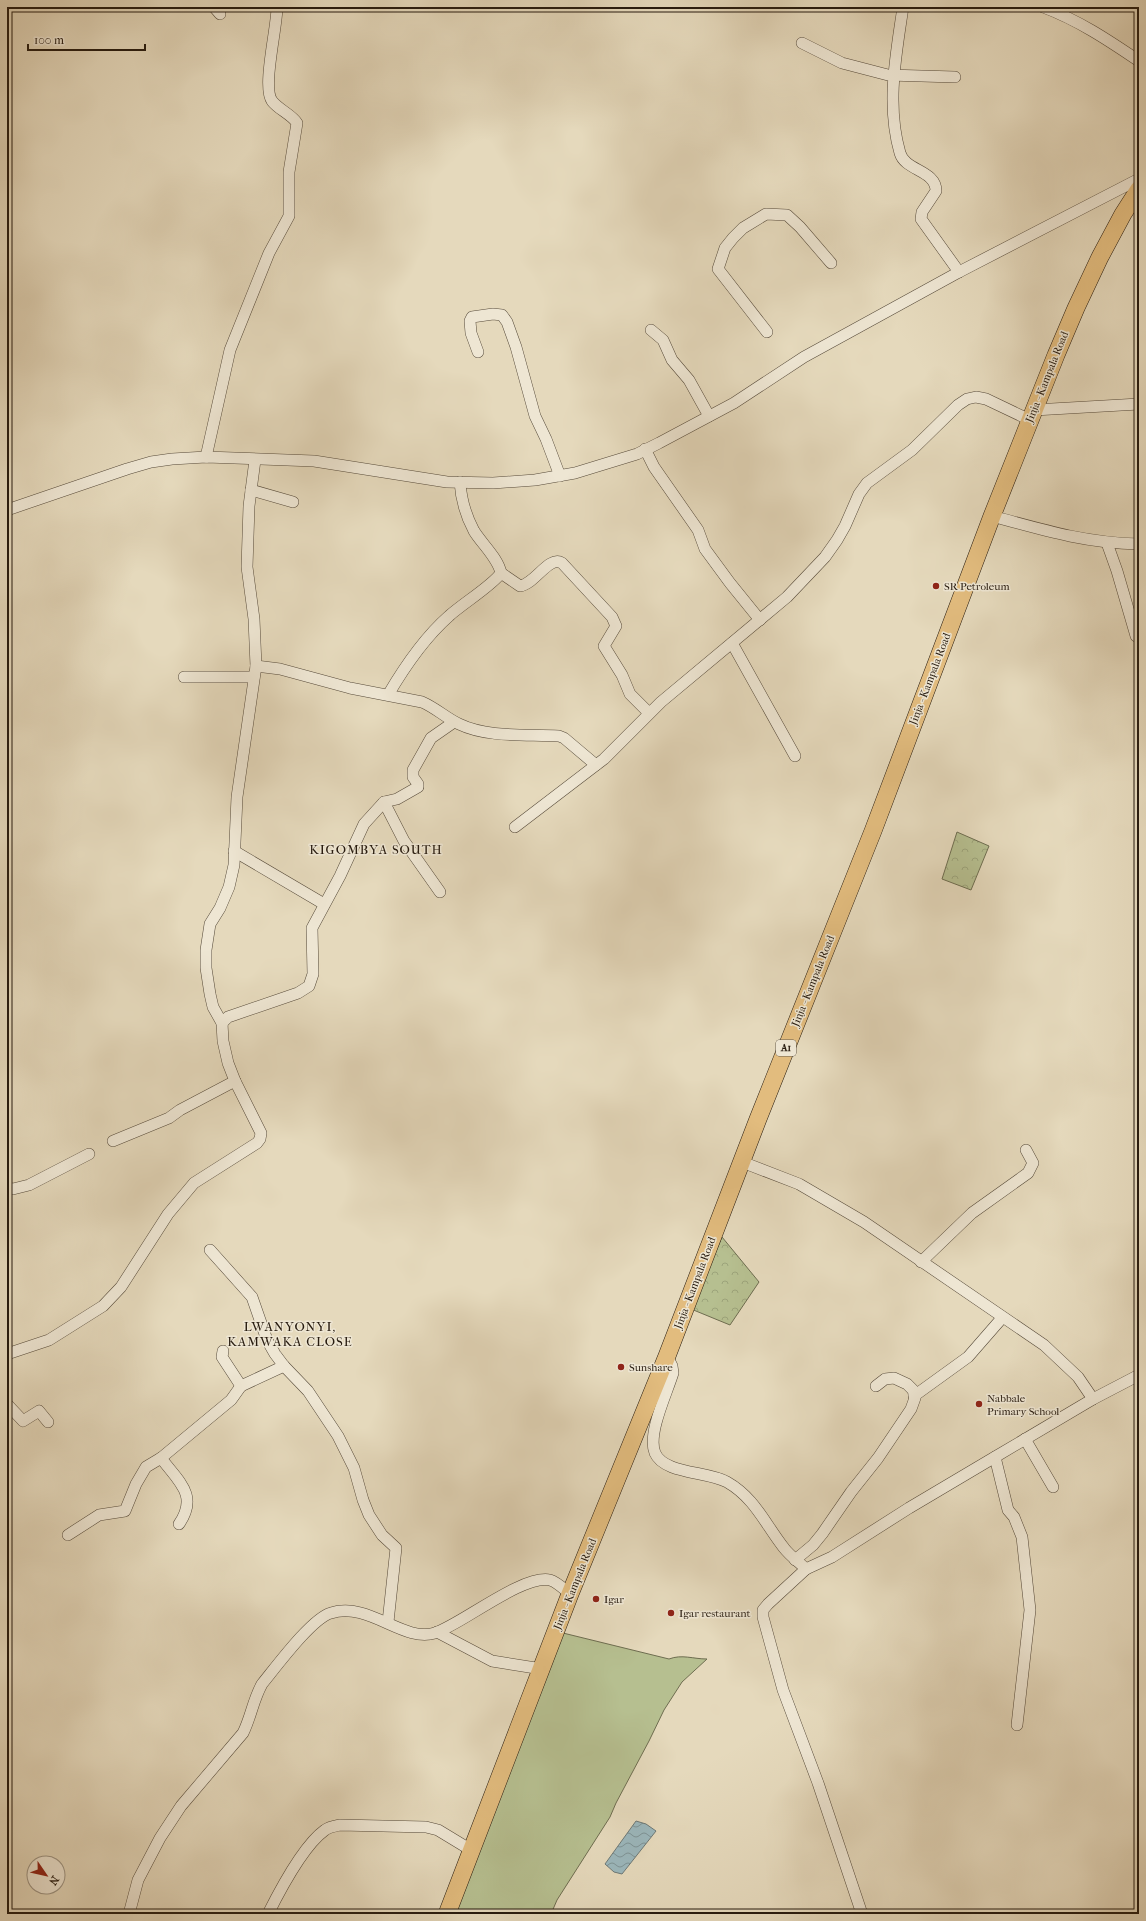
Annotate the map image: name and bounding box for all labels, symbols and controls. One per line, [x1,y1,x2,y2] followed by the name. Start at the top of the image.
[28,26,145,52] scale bar
[34,33,64,47] text: 100 m
[1022,328,1072,426] street label: Jinja - Kampala Road
[944,580,1010,593] place label: SR Petroleum
[931,581,941,591] marker: SR Petroleum
[906,630,954,728] street label: Jinja - Kampala Road
[309,842,443,857] district label: KIGOMBYA SOUTH
[788,932,838,1030] street label: Jinja - Kampala Road
[776,1040,796,1056] road number: A1
[671,1234,719,1332] street label: Jinja - Kampala Road
[227,1319,353,1349] district label: LWANYONYI, KAMWAKA CLOSE
[629,1361,673,1374] place label: Sunshare
[616,1362,626,1372] marker: Sunshare
[987,1392,1059,1418] place label: Nabbale Primary School
[974,1399,984,1409] marker: Nabbale Primary School
[550,1535,600,1633] street label: Jinja - Kampala Road
[604,1593,624,1606] place label: Igar
[591,1594,601,1604] marker: Igar
[679,1607,751,1620] place label: Igar restaurant
[666,1608,676,1618] marker: Igar restaurant
[26,1855,66,1895] north arrow
[46,1873,62,1888] text: N

